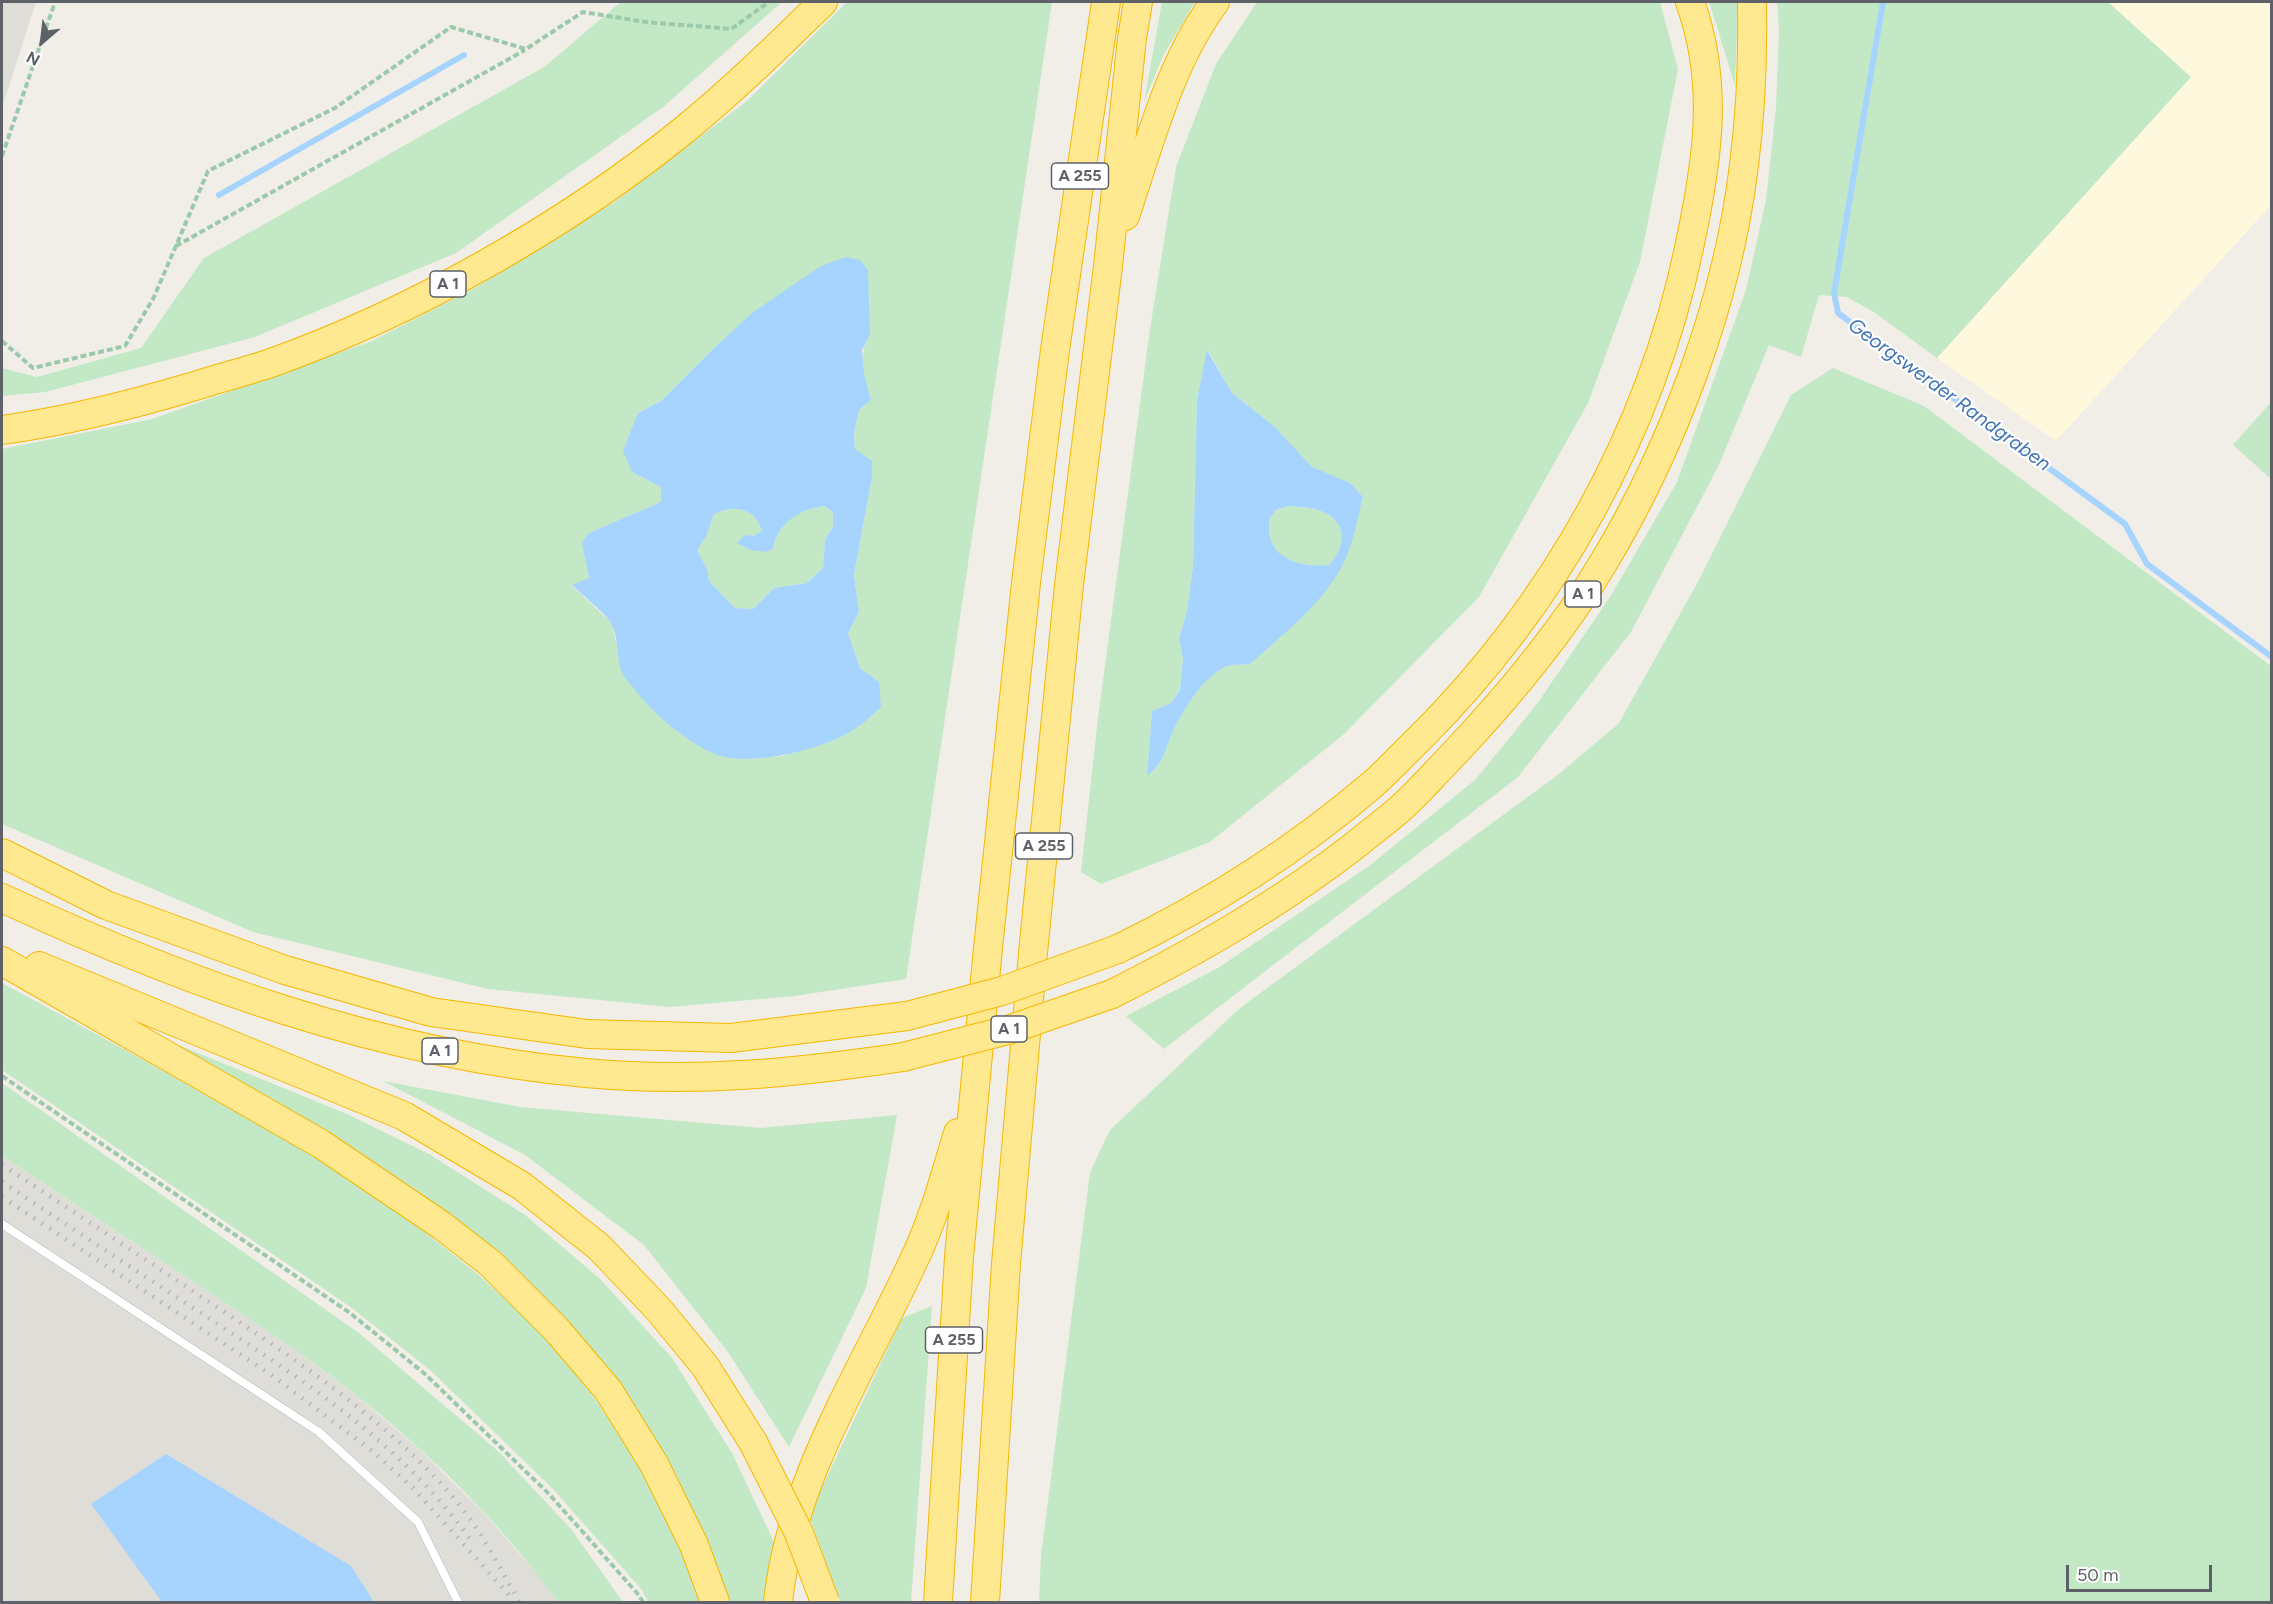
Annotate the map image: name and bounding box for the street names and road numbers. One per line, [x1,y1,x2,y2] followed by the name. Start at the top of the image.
[1052,163,1108,189] road number: A 255
[430,271,466,297] road number: A 1
[1565,581,1601,607] road number: A 1
[1016,833,1072,859] road number: A 255
[991,1016,1027,1042] road number: A 1
[422,1038,458,1064] road number: A 1
[926,1327,982,1353] road number: A 255

